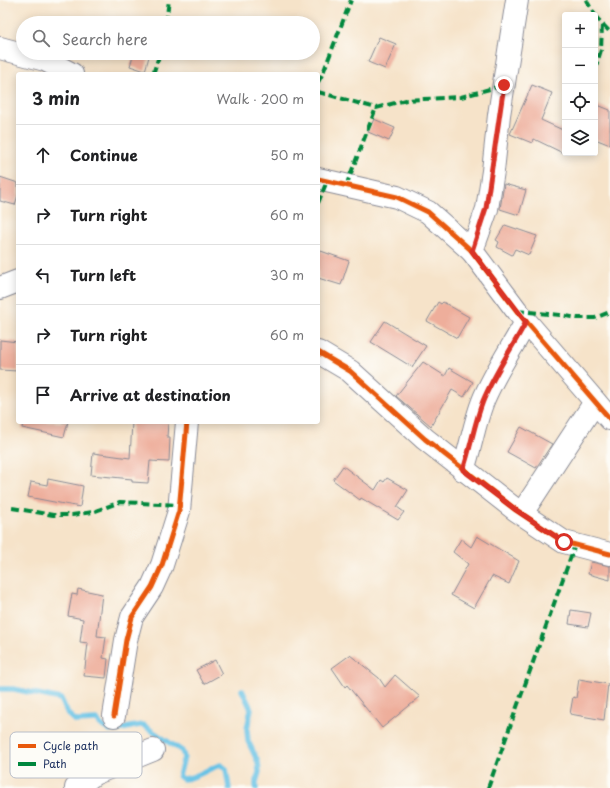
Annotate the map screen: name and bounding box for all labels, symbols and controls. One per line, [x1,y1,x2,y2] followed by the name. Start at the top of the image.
[562,12,598,156] map controls
[562,12,598,48] button: +
[16,16,320,60] search box
[30,27,52,49] icon: search
[62,27,148,50] text: Search here
[562,48,598,84] button: −
[495,76,513,94] route end
[562,84,598,120] button: locate
[32,85,80,111] text: 3 min
[216,89,304,108] text: Walk · 200 m
[562,120,598,156] button: layers
[70,143,138,166] text: Continue
[32,144,54,166] icon: ahead
[270,145,304,164] text: 50 m
[70,203,147,226] text: Turn right
[32,204,54,226] icon: right
[270,205,304,224] text: 60 m
[70,263,136,286] text: Turn left
[32,264,54,286] icon: left
[270,265,304,284] text: 30 m
[70,323,147,346] text: Turn right
[32,324,54,346] icon: right
[270,325,304,344] text: 60 m
[70,383,231,406] text: Arrive at destination
[32,384,54,406] icon: arrive
[555,533,573,551] route start
[10,732,142,778] legend
[43,737,98,754] text: Cycle path
[43,755,67,772] text: Path

